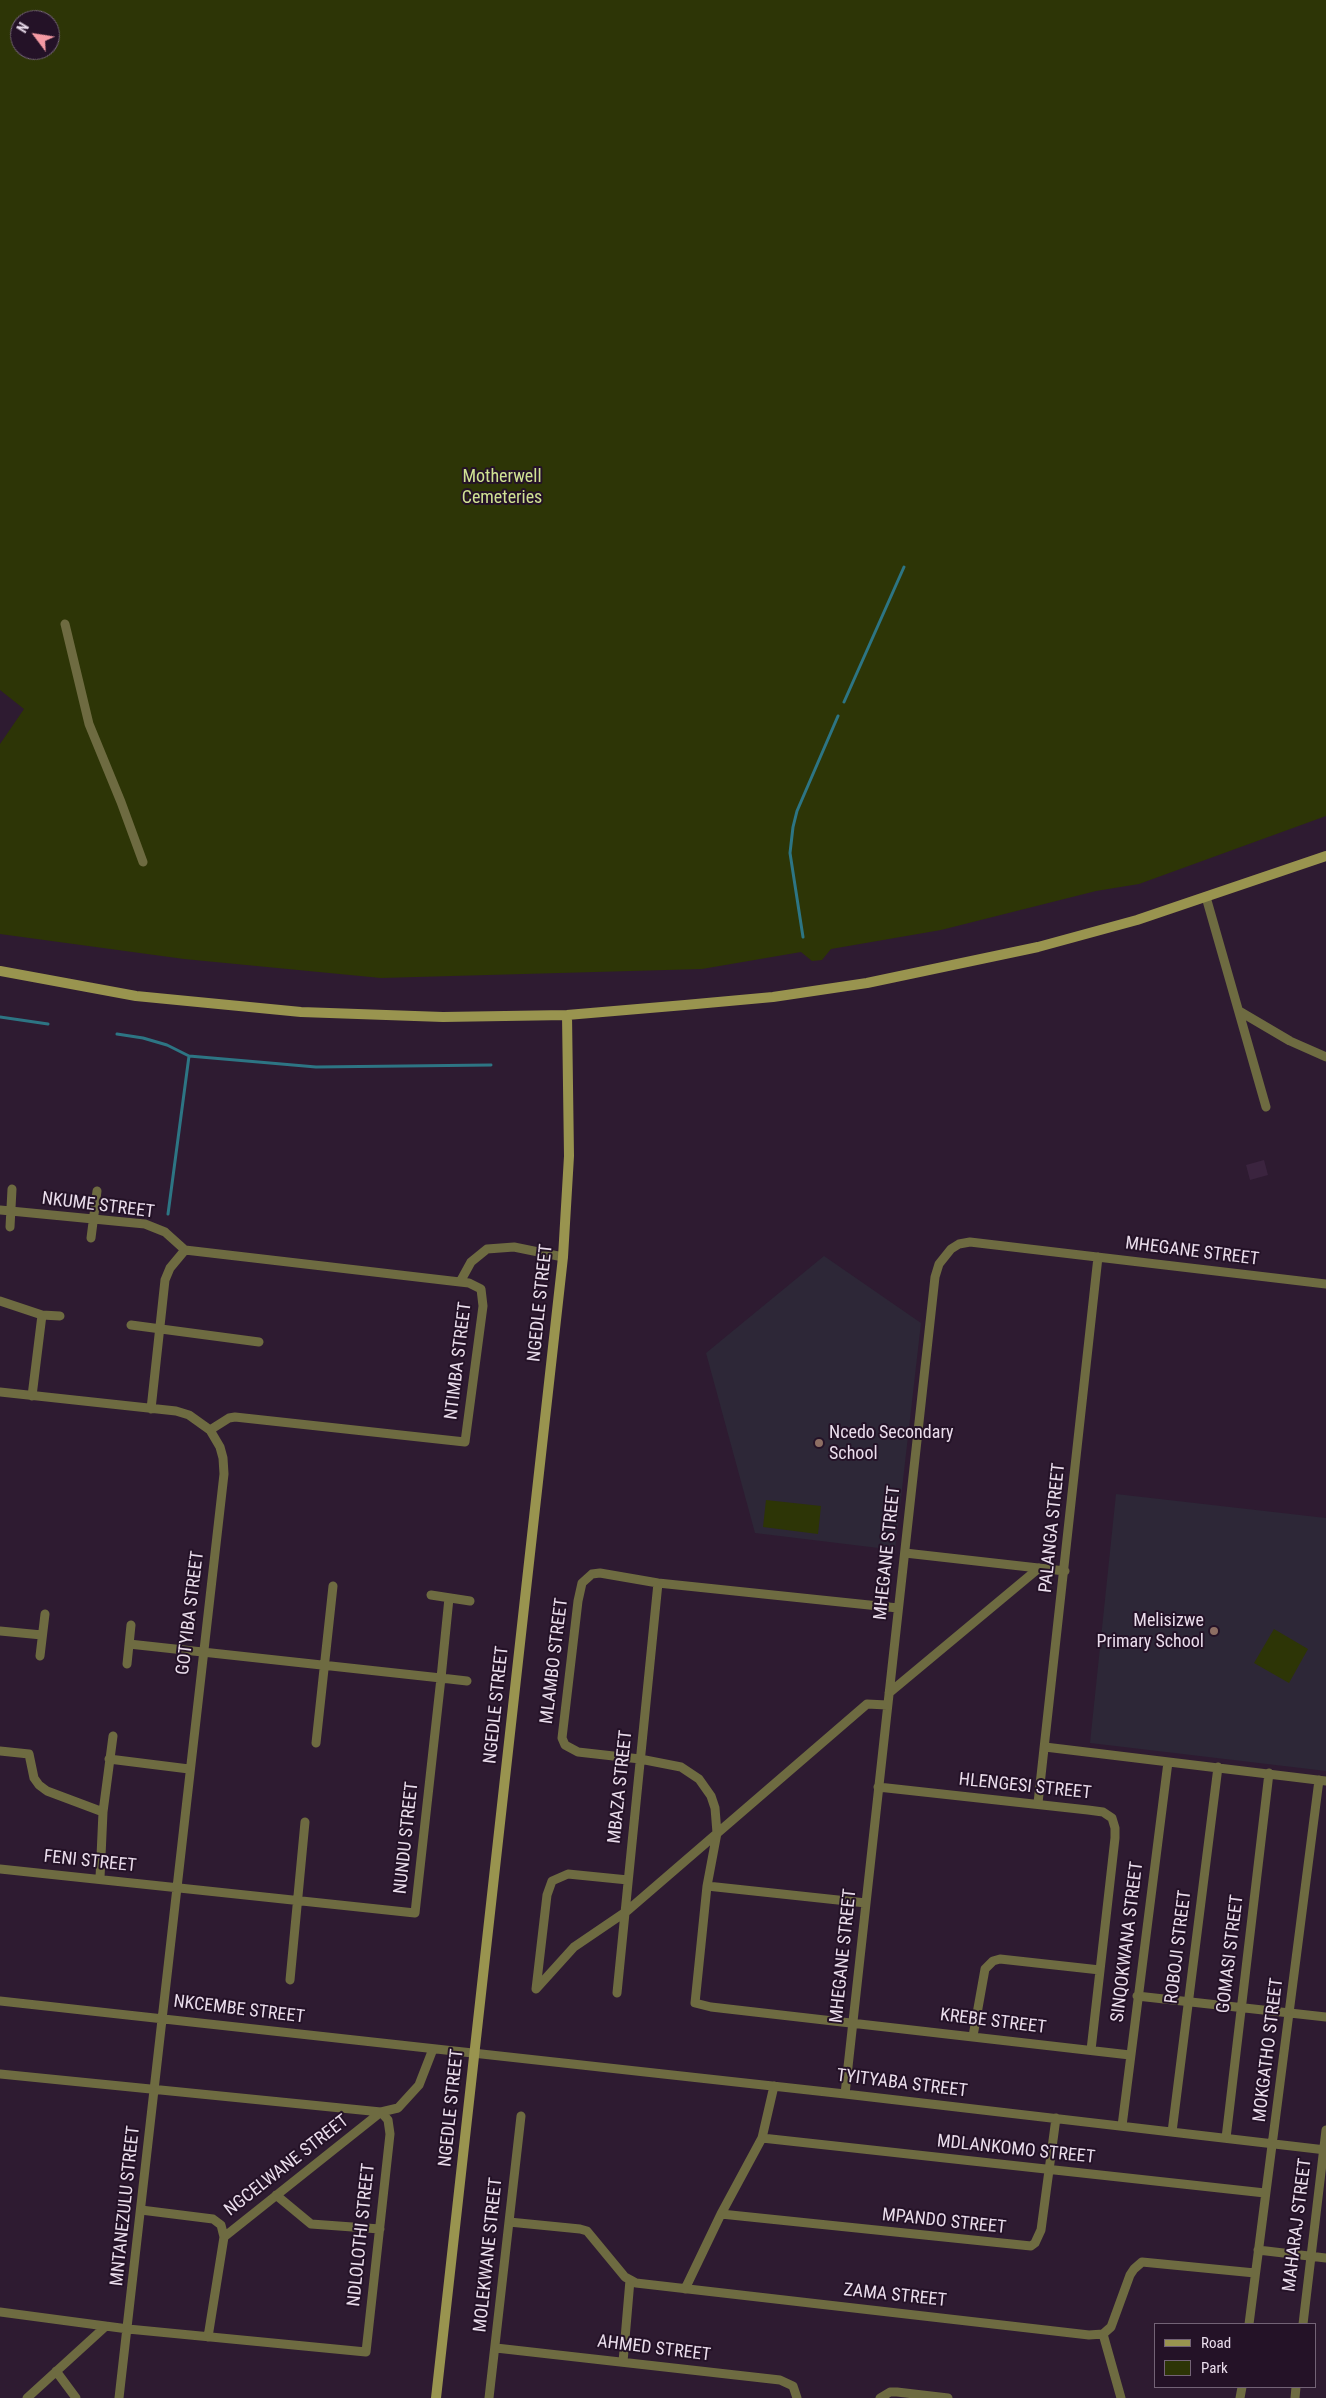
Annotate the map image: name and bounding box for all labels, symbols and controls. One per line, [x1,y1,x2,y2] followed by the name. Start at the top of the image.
[10,10,60,60] north arrow
[14,20,32,36] text: N
[462,466,542,508] park label: Motherwell Cemeteries
[40,1188,156,1224] street label: NKUME STREET
[1124,1233,1260,1271] street label: MHEGANE STREET
[524,1243,558,1363] street label: NGEDLE STREET
[441,1301,477,1421] street label: NTIMBA STREET
[829,1422,954,1465] place label: Ncedo Secondary School
[813,1437,825,1449] marker: Ncedo Secondary School
[1035,1462,1071,1594] street label: PALANGA STREET
[870,1485,906,1621] street label: MHEGANE STREET
[173,1550,209,1676] street label: GOTYIBA STREET
[537,1597,573,1725] street label: MLAMBO STREET
[1096,1610,1204,1652] place label: Melisizwe Primary School
[1208,1625,1220,1637] marker: Melisizwe Primary School
[480,1645,514,1765] street label: NGEDLE STREET
[604,1729,638,1845] street label: MBAZA STREET
[958,1769,1092,1805] street label: HLENGESI STREET
[390,1781,424,1895] street label: NUNDU STREET
[43,1846,137,1878] street label: FENI STREET
[1107,1860,1149,2024] street label: SINQOKWANA STREET
[826,1888,862,2024] street label: MHEGANE STREET
[1161,1889,1197,2005] street label: ROBOJI STREET
[1213,1894,1249,2014] street label: GOMASI STREET
[1249,1977,1289,2123] street label: MOKGATHO STREET
[172,1991,306,2029] street label: NKCEMBE STREET
[939,2005,1047,2039] street label: KREBE STREET
[435,2048,469,2168] street label: NGEDLE STREET
[835,2065,969,2103] street label: TYITYABA STREET
[221,2111,353,2221] street label: NGCELWANE STREET
[107,2125,145,2287] street label: MNTANEZULU STREET
[936,2131,1096,2169] street label: MDLANKOMO STREET
[1279,2157,1317,2293] street label: MAHARAJ STREET
[344,2162,380,2308] street label: NDLOLOTHI STREET
[470,2177,508,2333] street label: MOLEKWANE STREET
[881,2205,1007,2239] street label: MPANDO STREET
[842,2280,948,2312] street label: ZAMA STREET
[1154,2323,1316,2388] legend
[596,2331,712,2367] street label: AHMED STREET
[1201,2334,1231,2352] text: Road
[1201,2359,1228,2377] text: Park

